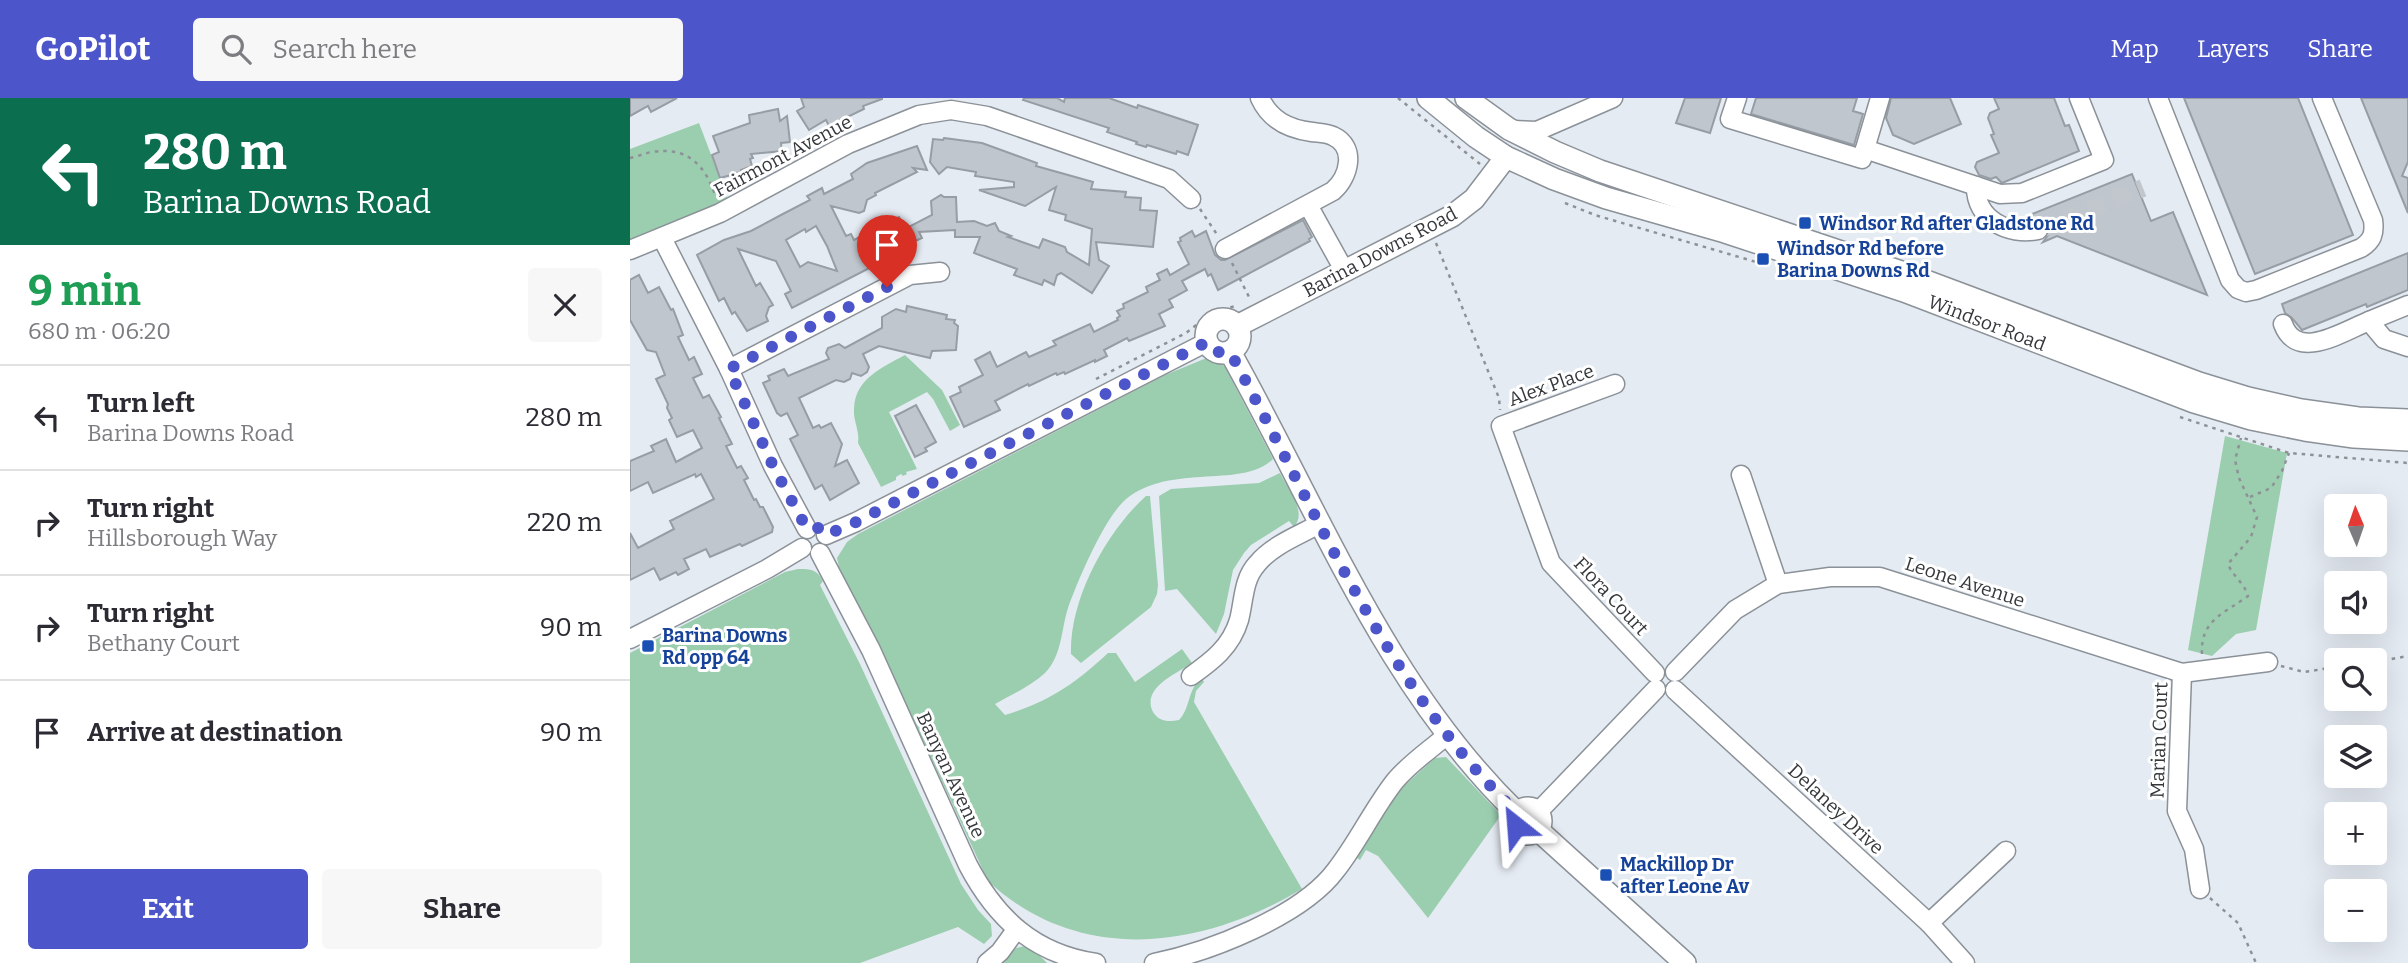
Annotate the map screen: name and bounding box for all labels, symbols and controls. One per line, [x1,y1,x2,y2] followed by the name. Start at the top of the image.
[193,18,683,81] search box
[35,29,151,69] text: GoPilot
[217,30,255,68] icon: search
[273,34,417,65] text: Search here
[2111,35,2159,63] text: Map
[2197,35,2269,63] text: Layers
[2307,35,2373,63] text: Share
[710,110,856,202] street label: Fairmont Avenue
[143,123,287,182] text: 280 m
[28,126,119,217] icon: left
[143,183,431,221] text: Barina Downs Road
[1299,202,1461,302] street label: Barina Downs Road
[1819,212,2095,235] place label: Windsor Rd after Gladstone Rd
[857,215,917,287] pin
[1797,215,1813,231] marker: Windsor Rd after Gladstone Rd
[868,226,906,264] icon: arrive
[1777,237,1944,282] place label: Windsor Rd before Barina Downs Rd
[1755,251,1771,267] marker: Windsor Rd before Barina Downs Rd
[28,266,141,316] text: 9 min
[528,268,602,342] button: close
[1925,290,2049,356] street label: Windsor Road
[28,317,171,345] text: 680 m · 06:20
[1505,359,1597,411] street label: Alex Place
[87,388,195,419] text: Turn left
[28,399,66,437] icon: left
[526,402,602,433] text: 280 m
[87,419,294,447] text: Barina Downs Road
[87,493,214,524] text: Turn right
[2324,494,2387,556] north arrow
[2324,494,2387,942] map controls
[28,504,66,542] icon: right
[527,507,602,538] text: 220 m
[87,524,277,552] text: Hillsborough Way
[1569,552,1653,640] street label: Flora Court
[1902,552,2028,612] street label: Leone Avenue
[2324,571,2387,634] button: sound
[87,598,214,629] text: Turn right
[28,609,66,647] icon: right
[540,612,602,643] text: 90 m
[662,624,787,669] place label: Barina Downs Rd opp 64
[87,629,240,657] text: Bethany Court
[640,638,656,654] marker: Barina Downs Rd opp 64
[2324,648,2387,711] button: search
[2145,681,2173,799] street label: Marian Court
[912,708,990,842] street label: Banyan Avenue
[28,714,66,752] icon: arrive
[87,717,342,748] text: Arrive at destination
[540,717,602,748] text: 90 m
[2324,725,2387,788] button: layers
[1783,759,1889,859] street label: Delaney Drive
[1479,789,1553,863] position arrow
[2324,802,2387,865] button: +
[1620,853,1750,898] place label: Mackillop Dr after Leone Av
[1598,867,1614,883] marker: Mackillop Dr after Leone Av
[28,869,308,949] button: Exit
[322,869,602,949] button: Share
[2324,879,2387,942] button: −

